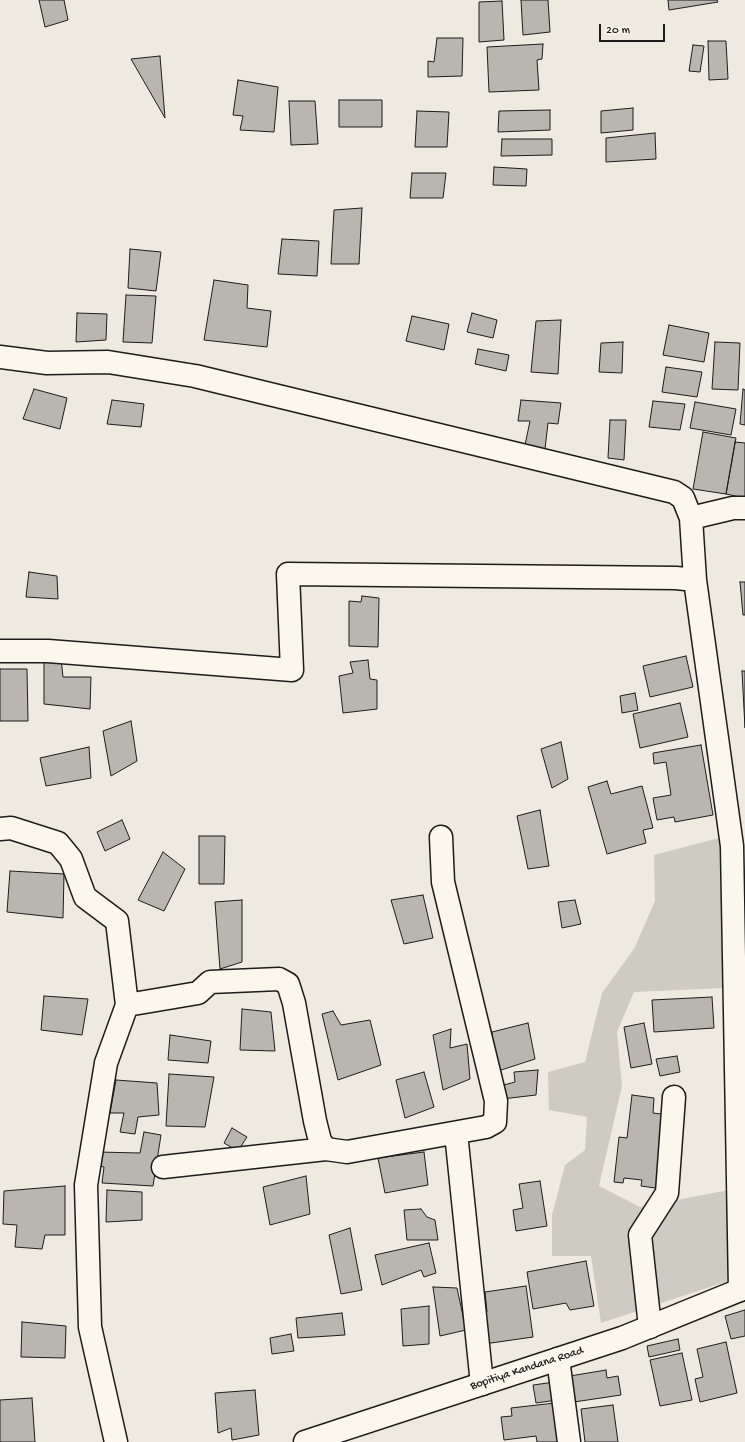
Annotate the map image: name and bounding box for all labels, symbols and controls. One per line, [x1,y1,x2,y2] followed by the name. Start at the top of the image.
[601,16,667,42] scale bar
[606,24,630,38] text: 20 m
[469,1344,585,1394] street label: Bopitiya Kandana Road

